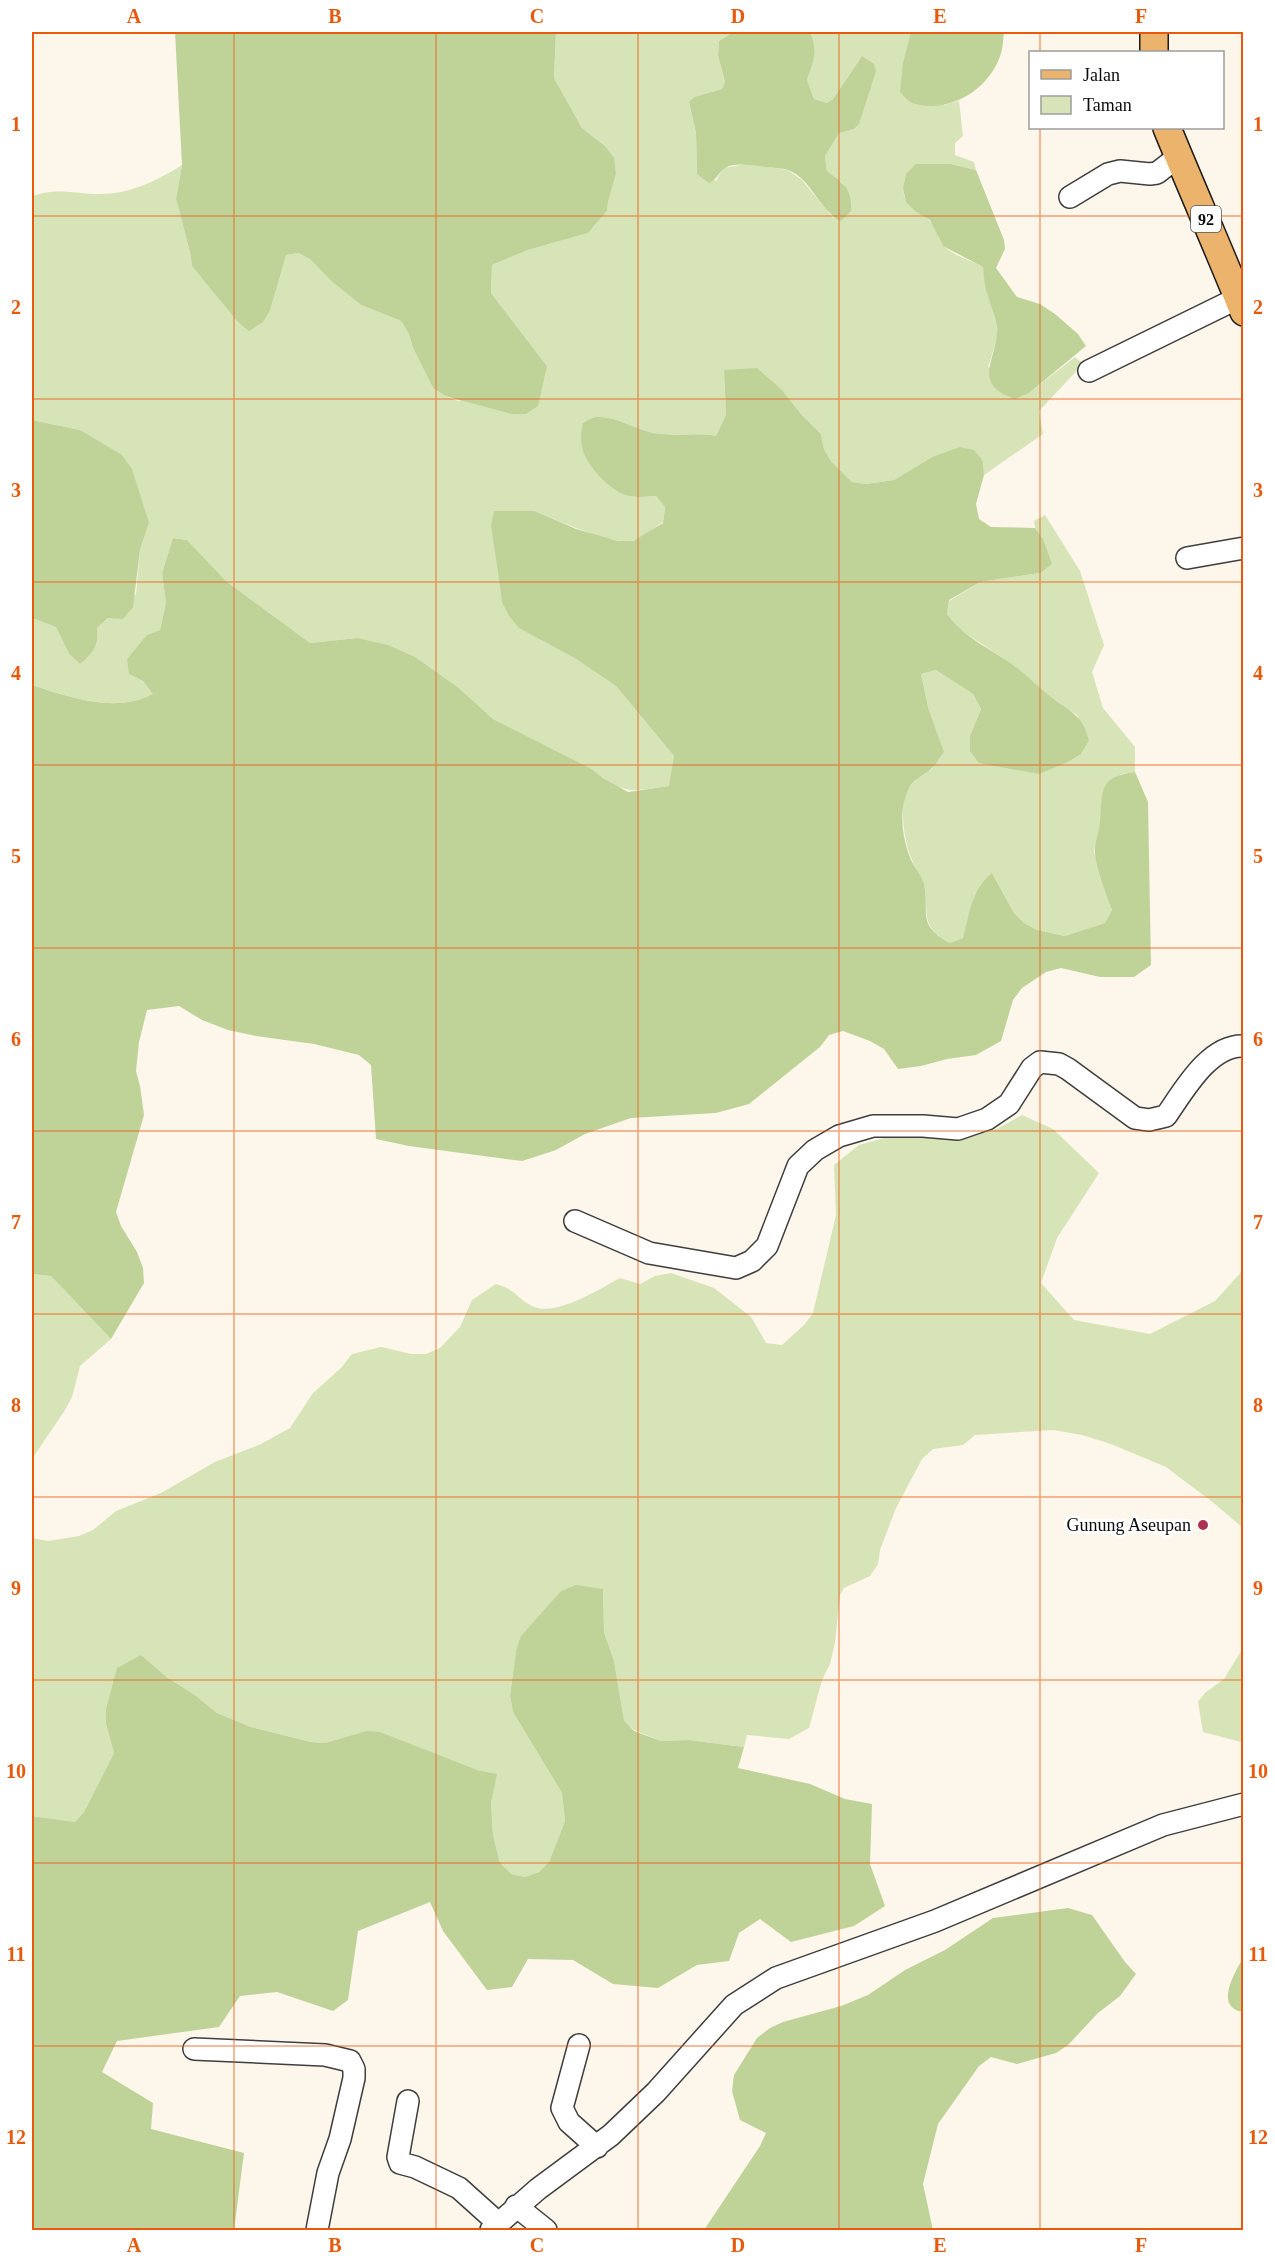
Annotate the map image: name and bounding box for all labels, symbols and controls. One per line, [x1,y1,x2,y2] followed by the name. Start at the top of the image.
[127,5,142,27] text: A
[328,5,342,27] text: B
[530,5,544,27] text: C
[731,5,745,27] text: D
[933,5,947,27] text: E
[1135,5,1147,27] text: F
[1029,51,1224,129] legend
[1083,65,1120,85] text: Jalan
[1083,95,1132,115] text: Taman
[11,113,21,135] text: 1
[1253,113,1263,135] text: 1
[1191,206,1221,232] road number: 92
[11,296,21,318] text: 2
[1253,296,1263,318] text: 2
[11,479,21,501] text: 3
[1253,479,1263,501] text: 3
[11,662,21,684] text: 4
[1253,662,1263,684] text: 4
[11,845,21,867] text: 5
[1253,845,1263,867] text: 5
[11,1028,21,1050] text: 6
[1253,1028,1263,1050] text: 6
[11,1211,21,1233] text: 7
[1253,1211,1263,1233] text: 7
[11,1394,21,1416] text: 8
[1253,1394,1263,1416] text: 8
[1067,1515,1191,1535] place label: Gunung Aseupan
[1196,1518,1210,1532] marker: Gunung Aseupan
[11,1577,21,1599] text: 9
[1253,1577,1263,1599] text: 9
[6,1760,26,1782] text: 10
[1248,1760,1268,1782] text: 10
[7,1943,25,1965] text: 11
[1249,1943,1267,1965] text: 11
[6,2126,26,2148] text: 12
[1248,2126,1268,2148] text: 12
[127,2234,142,2256] text: A
[328,2234,342,2256] text: B
[530,2234,544,2256] text: C
[731,2234,745,2256] text: D
[933,2234,947,2256] text: E
[1135,2234,1147,2256] text: F

